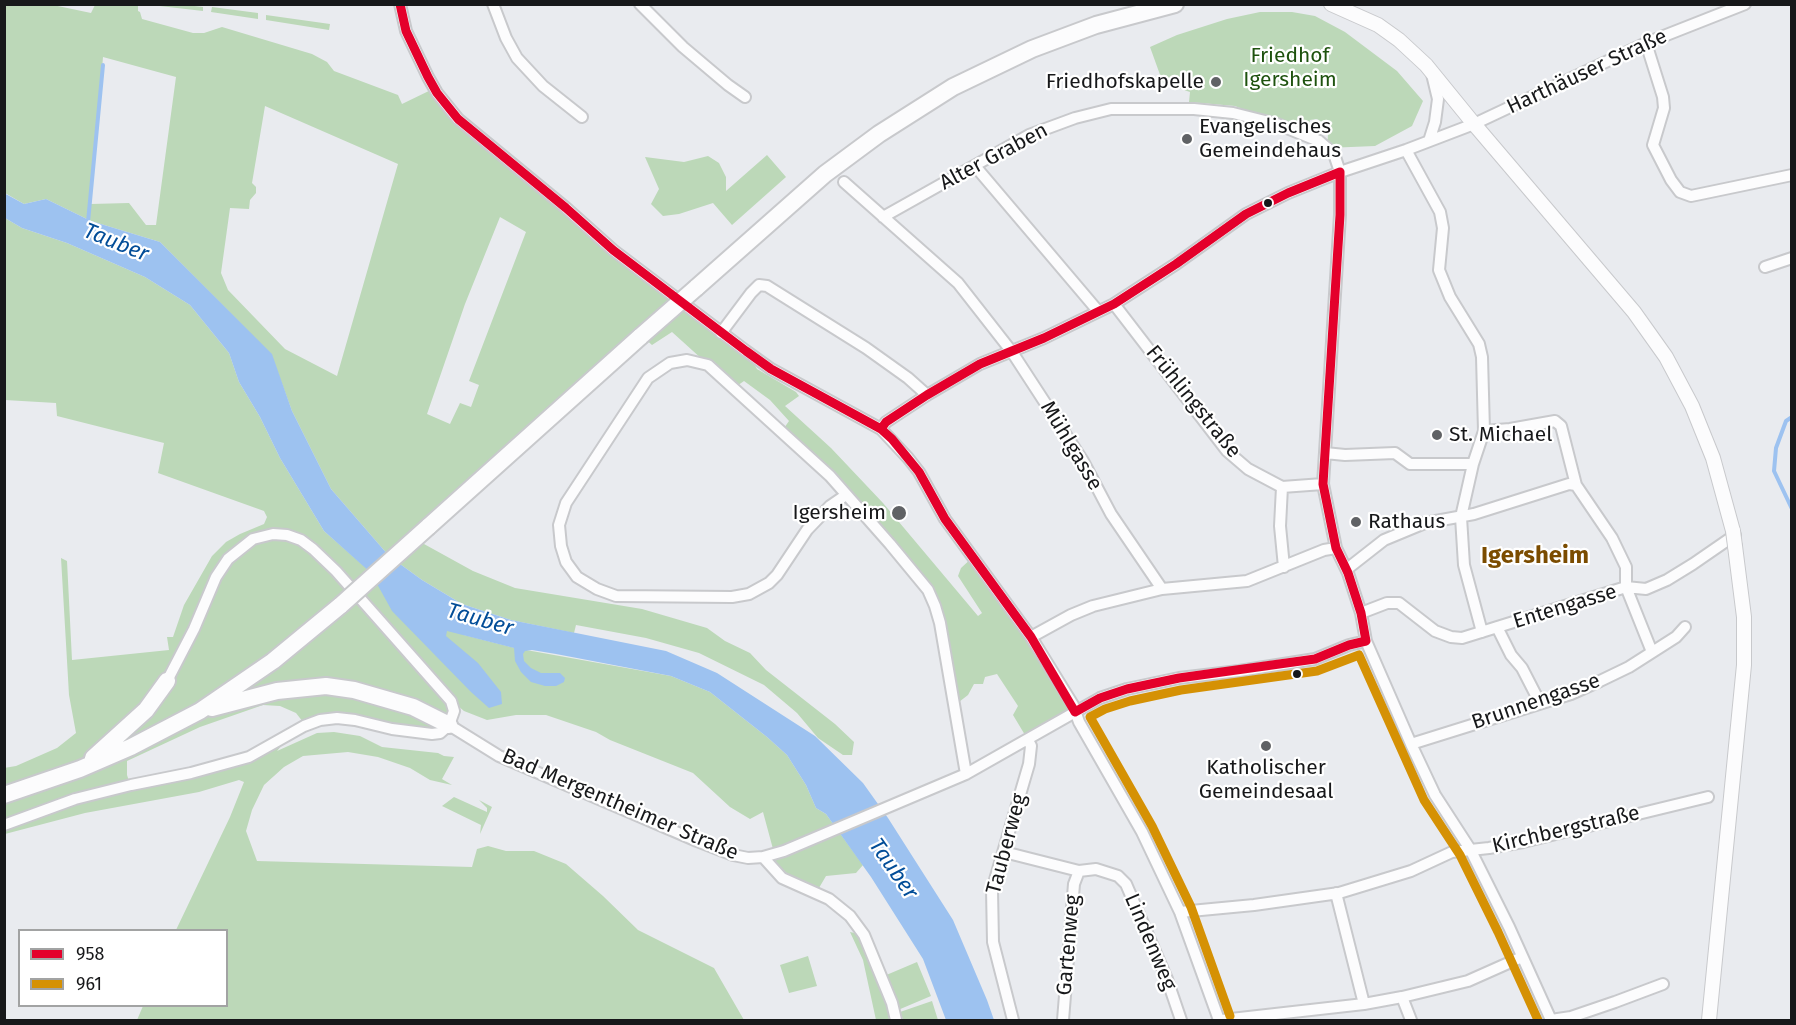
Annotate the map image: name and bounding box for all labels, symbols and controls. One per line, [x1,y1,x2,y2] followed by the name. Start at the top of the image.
[1503,24,1671,120] street label: Harthäuser Straße
[1243,43,1337,93] park label: Friedhof Igersheim
[1046,69,1204,95] place label: Friedhofskapelle
[1209,75,1223,89] marker: Friedhofskapelle
[1199,114,1341,164] place label: Evangelisches Gemeindehaus
[936,118,1052,196] street label: Alter Graben
[1180,132,1194,146] marker: Evangelisches Gemeindehaus
[1262,197,1274,209] unlabelled marker
[80,218,152,268] water label: Tauber
[1140,341,1246,463] street label: Frühlingstraße
[1035,397,1107,495] street label: Mühlgasse
[1449,422,1552,448] place label: St. Michael
[1430,428,1444,442] marker: St. Michael
[793,500,886,526] place label: Igersheim
[890,504,908,522] marker: Igersheim
[1368,509,1445,535] place label: Rathaus
[1349,515,1363,529] marker: Rathaus
[1481,542,1589,570] district label: Igersheim
[1510,579,1620,635] street label: Entengasse
[444,598,516,642] water label: Tauber
[1291,668,1303,680] unlabelled marker
[1469,668,1603,736] street label: Brunnengasse
[1259,739,1273,753] marker: Katholischer Gemeindesaal
[498,744,742,866] street label: Bad Mergentheimer Straße
[1199,755,1333,805] place label: Katholischer Gemeindesaal
[982,791,1032,897] street label: Tauberweg
[1490,801,1642,859] street label: Kirchbergstraße
[863,834,923,904] water label: Tauber
[1118,890,1182,994] street label: Lindenweg
[1052,893,1086,997] street label: Gartenweg
[18,929,228,1007] legend
[76,943,104,965] text: 958
[76,973,102,995] text: 961

